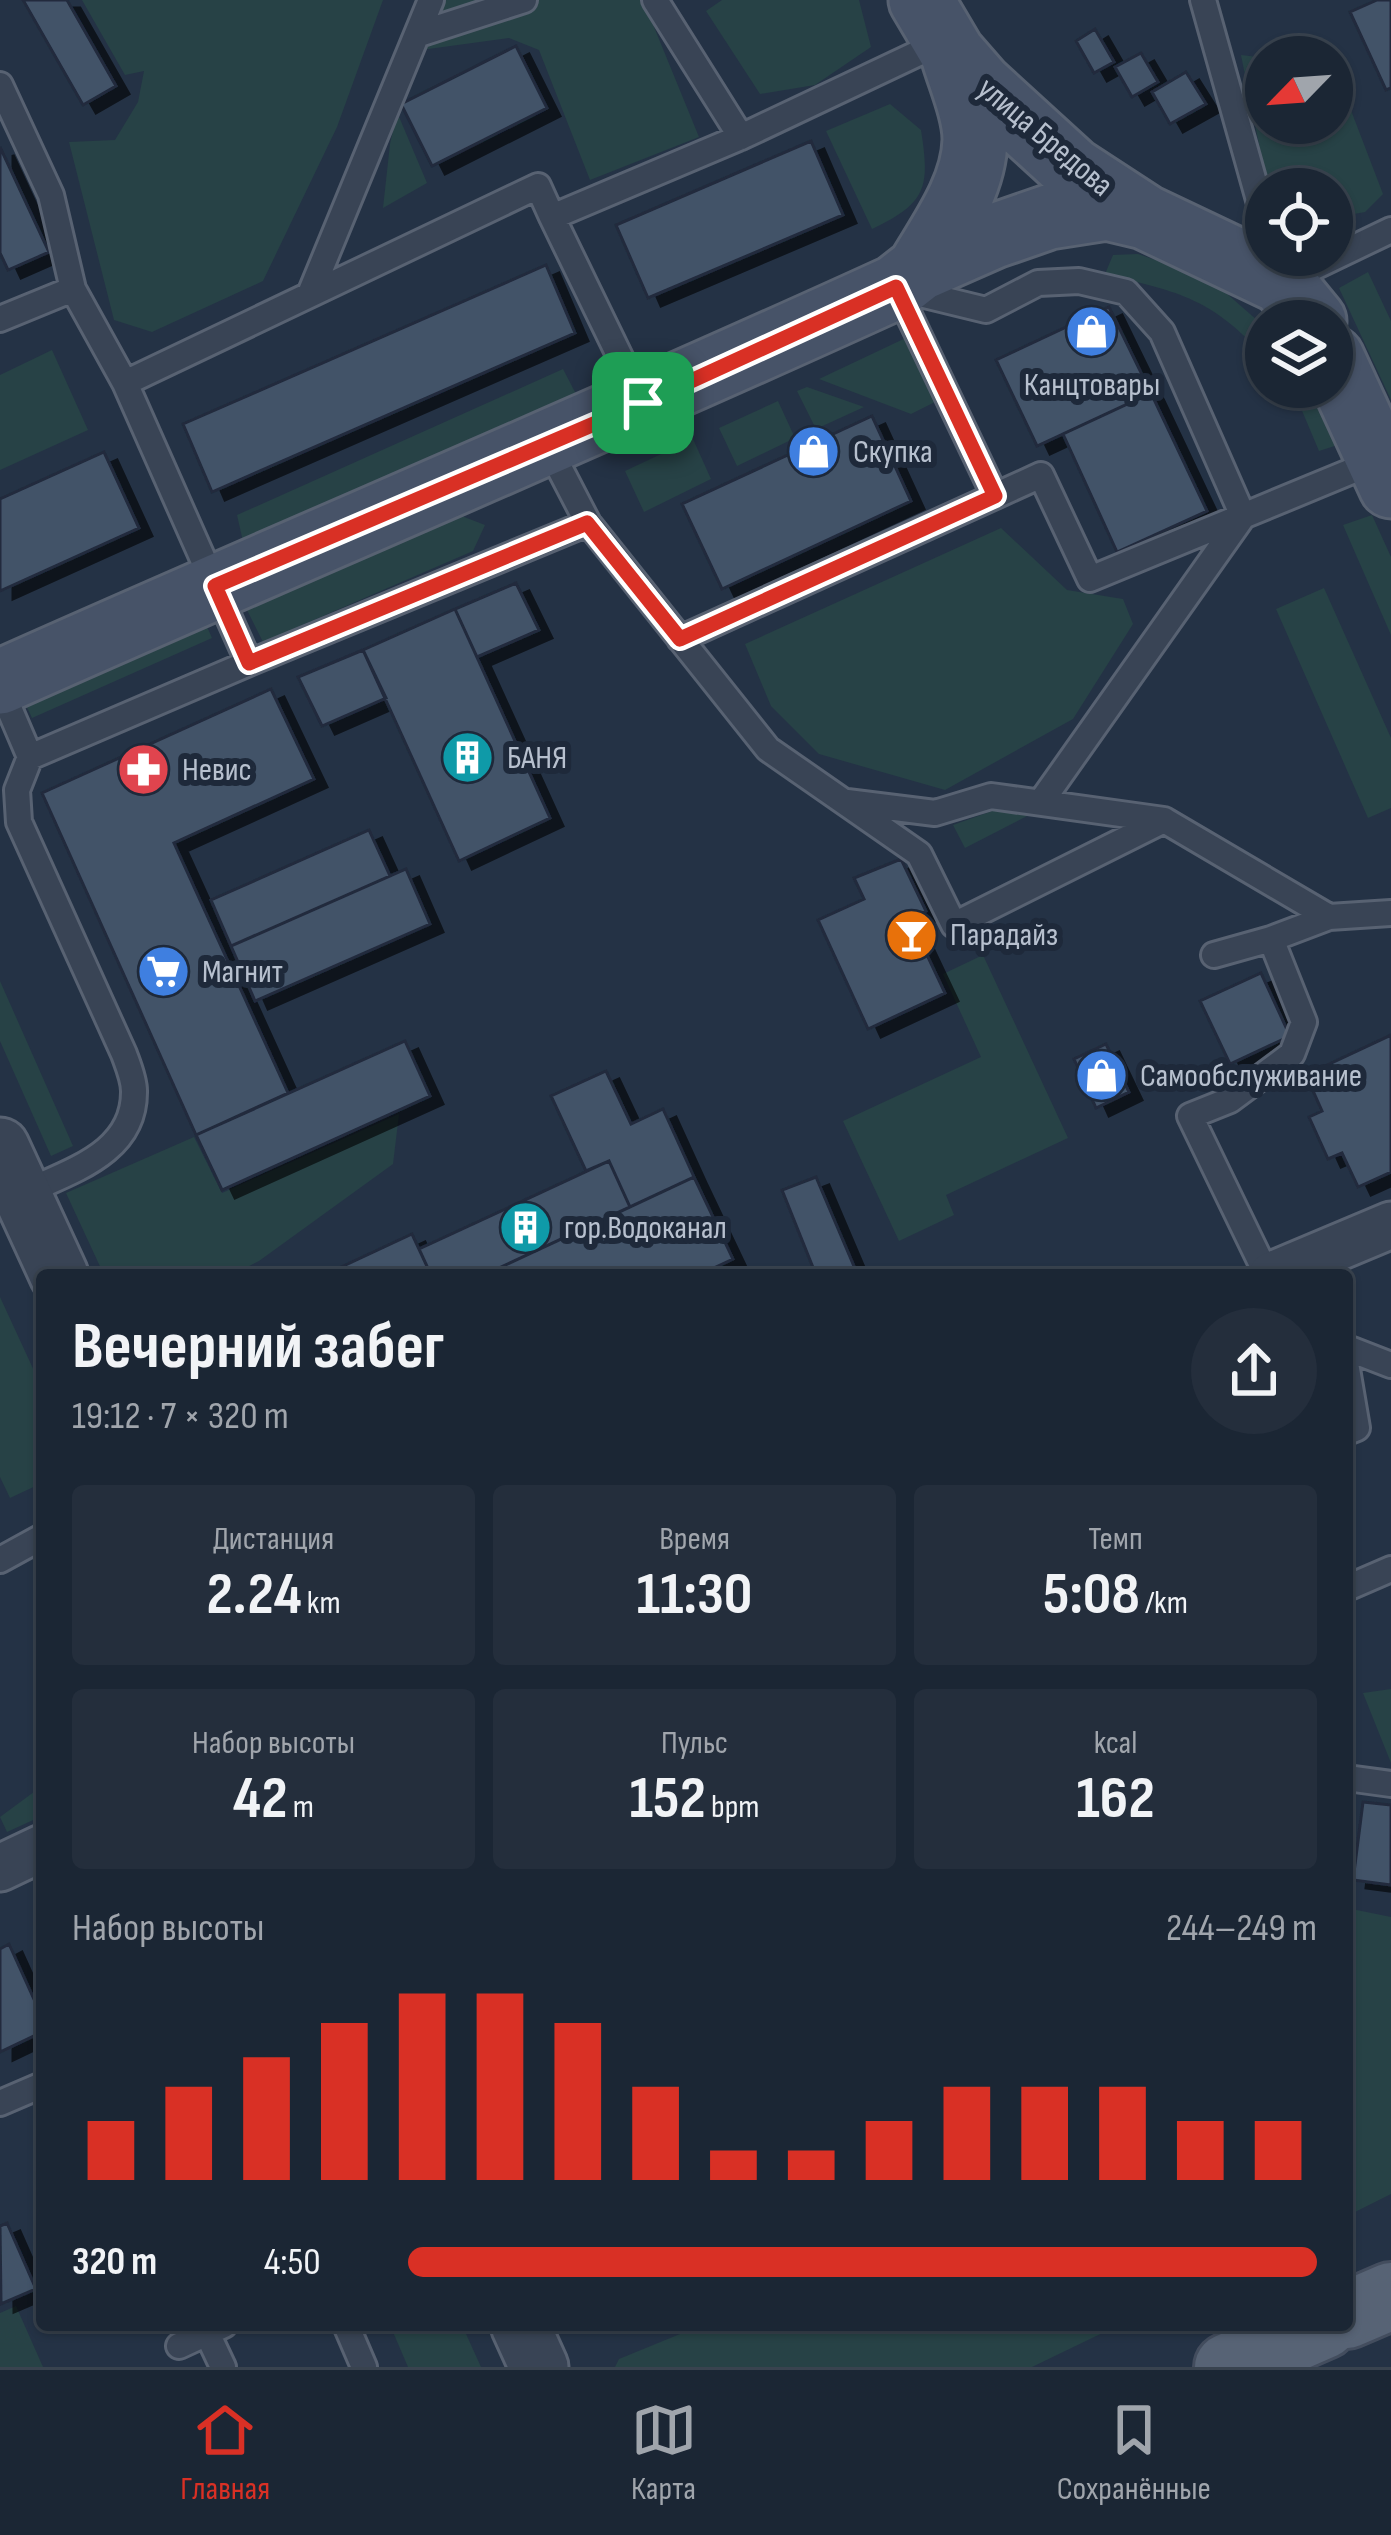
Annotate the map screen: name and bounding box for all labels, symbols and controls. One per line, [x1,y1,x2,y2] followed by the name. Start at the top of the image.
[1245,36,1353,144] north arrow
[1245,36,1353,408] map controls
[969,69,1121,205] street label: улица Бредова
[1245,168,1353,276] button: locate
[1245,300,1353,408] button: layers
[1064,303,1120,359] shop icon: Канцтовары
[592,352,694,454] pin
[1024,365,1160,405] place label: Канцтовары
[610,370,676,436] icon: arrive
[786,424,842,480] shop icon: Скупка
[853,432,933,472] place label: Скупка
[440,730,496,786] building icon: БАНЯ
[507,738,567,778] place label: БАНЯ
[115,742,171,798] pharmacy icon: Невис
[182,750,252,790] place label: Невис
[883,907,939,963] bar icon: Парадайз
[950,915,1058,955] place label: Парадайз
[135,944,191,1000] supermarket icon: Магнит
[202,952,283,992] place label: Магнит
[1073,1048,1129,1104] shop icon: Самообслуживание
[1140,1056,1362,1096] place label: Самообслуживание
[497,1200,553,1256] building icon: гор.Водоканал
[564,1208,727,1248] place label: гор.Водоканал
[72,1308,444,1387] text: Вечерний забег
[1191,1308,1317,1434] button: share
[72,1393,289,1440] text: 19:12 · 7 × 320 m
[213,1519,334,1559] text: Дистанция
[659,1519,730,1559] text: Время
[1088,1519,1143,1559] text: Темп
[206,1559,302,1631] text: 2.24
[637,1559,752,1631] text: 11:30
[1043,1559,1140,1631] text: 5:08
[302,1583,341,1623] text: km
[1140,1583,1188,1623] text: /km
[192,1723,355,1763] text: Набор высоты
[661,1723,728,1763] text: Пульс
[1094,1723,1137,1763] text: kcal
[233,1763,287,1835] text: 42
[629,1763,706,1835] text: 152
[1076,1763,1155,1835] text: 162
[287,1787,314,1827] text: m
[706,1787,760,1827] text: bpm
[72,1905,264,1952] text: Набор высоты
[1166,1905,1317,1952] text: 244–249 m
[72,2239,157,2286] text: 320 m
[264,2239,321,2286] text: 4:50
[180,2397,270,2509] tab: Главная
[631,2397,697,2509] tab: Карта
[1057,2397,1211,2509] tab: Сохранённые

